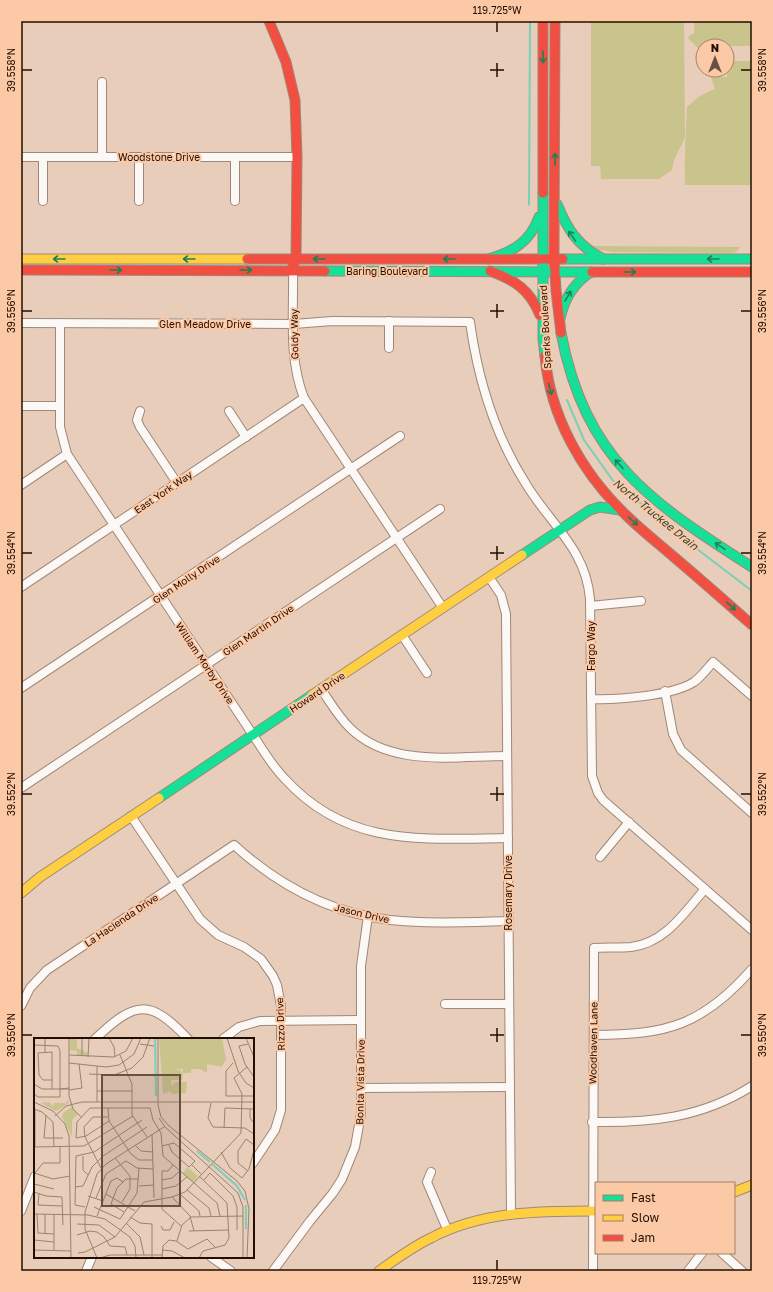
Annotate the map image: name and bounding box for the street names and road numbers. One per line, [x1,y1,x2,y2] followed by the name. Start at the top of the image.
[118,151,200,163] street label: Woodstone Drive
[346,265,428,277] street label: Baring Boulevard
[537,285,553,369] street label: Sparks Boulevard
[288,308,300,359] street label: Goldy Way
[159,318,251,330] street label: Glen Meadow Drive
[132,468,195,516] street label: East York Way
[150,552,222,606] street label: Glen Molly Drive
[220,602,296,658] street label: Glen Martin Drive
[173,620,237,706] street label: William Morby Drive
[585,621,597,671] street label: Fargo Way
[287,669,347,715] street label: Howard Drive
[502,855,514,931] street label: Rosemary Drive
[82,891,160,949] street label: La Hacienda Drive
[333,901,391,925] street label: Jason Drive
[273,997,287,1051] street label: Rizzo Drive
[586,1002,600,1084] street label: Woodhaven Lane
[353,1039,367,1125] street label: Bonita Vista Drive

